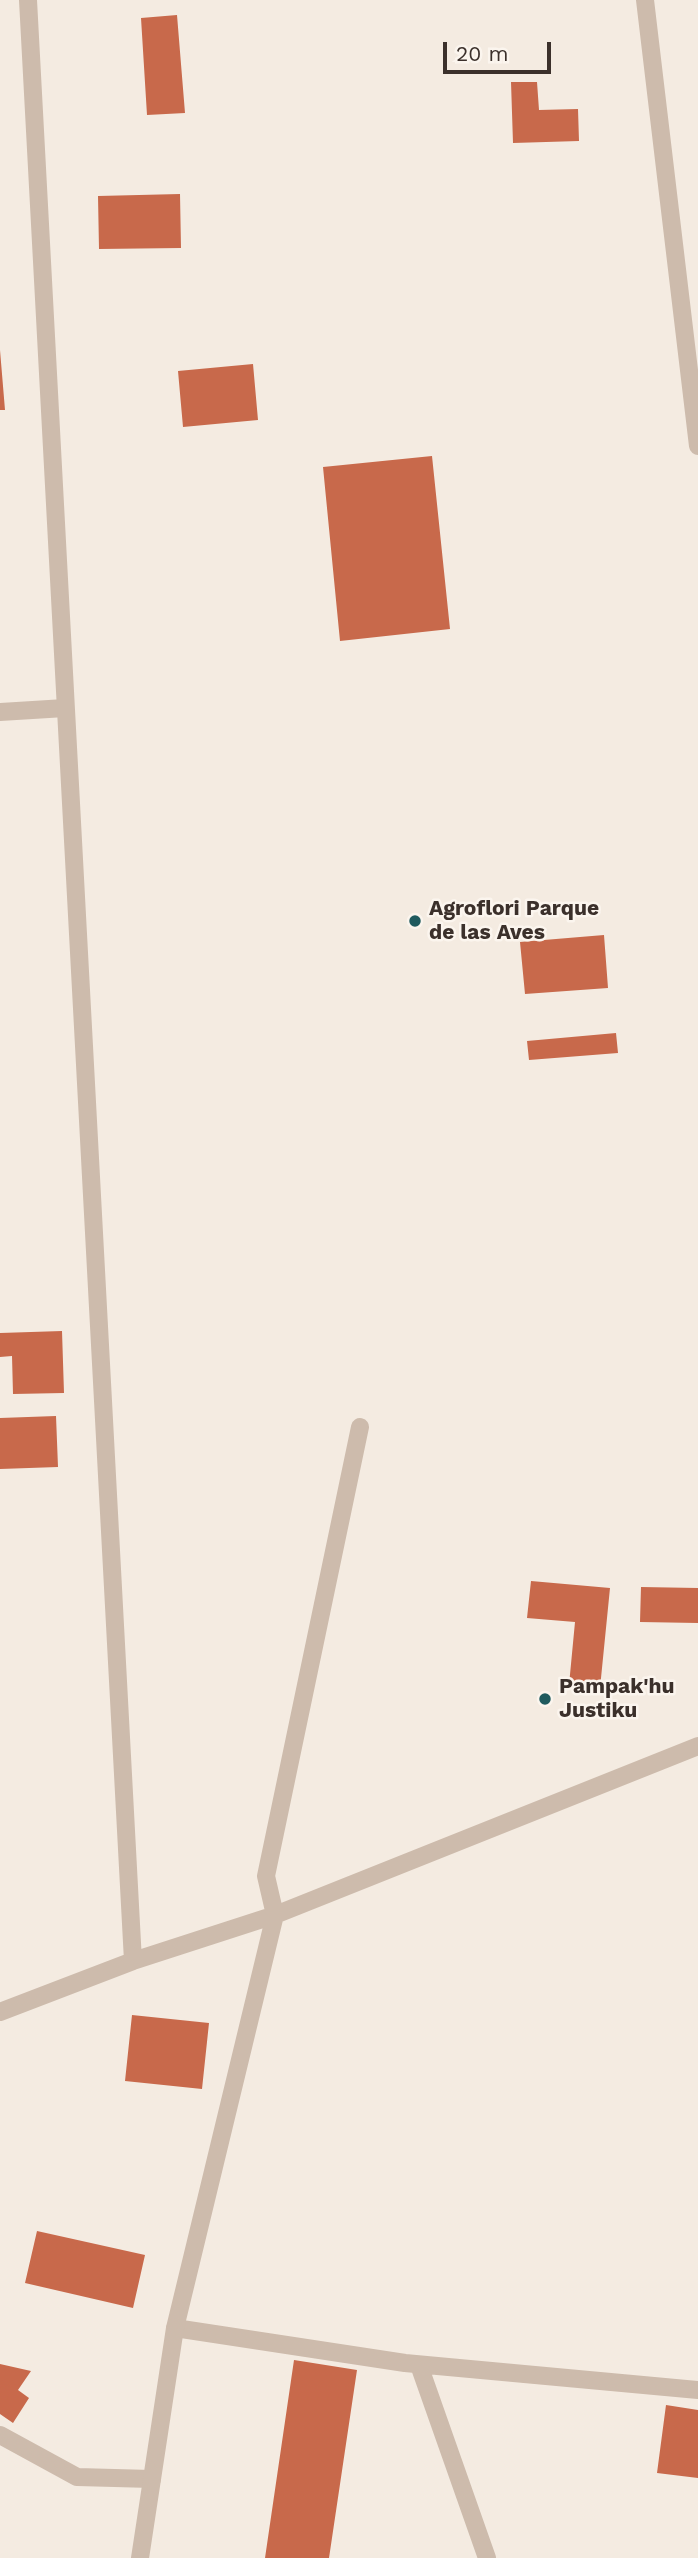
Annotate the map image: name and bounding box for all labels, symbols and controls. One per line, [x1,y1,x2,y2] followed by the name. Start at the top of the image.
[446,28,554,72] scale bar
[456,41,508,66] text: 20 m
[429,896,599,946] place label: Agroflori Parque de las Aves
[407,913,423,929] marker: Agroflori Parque de las Aves
[559,1674,675,1724] place label: Pampak'hu Justiku
[537,1691,553,1707] marker: Pampak'hu Justiku

